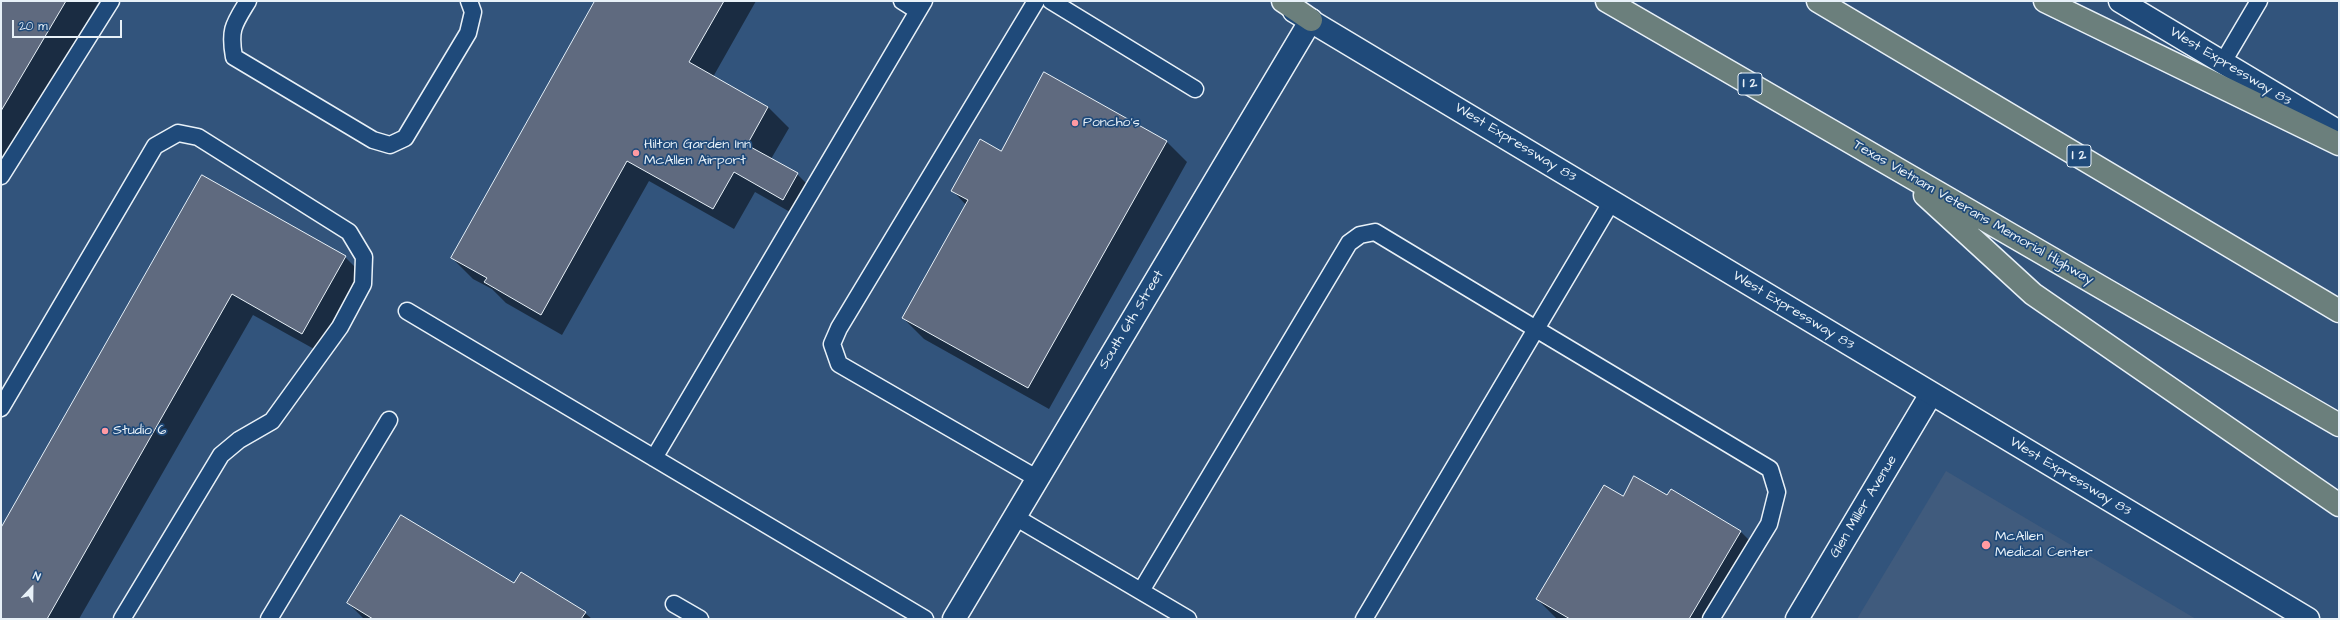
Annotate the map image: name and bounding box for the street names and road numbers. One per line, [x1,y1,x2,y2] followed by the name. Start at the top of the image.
[2166,24,2294,110] street label: West Expressway 83
[1738,73,1762,95] road number: I 2
[1451,100,1579,186] street label: West Expressway 83
[1850,137,2096,289] street label: Texas Vietnam Veterans Memorial Highway
[2067,145,2091,167] road number: I 2
[1096,268,1168,372] street label: South 6th Street
[1729,268,1857,354] street label: West Expressway 83
[2006,434,2134,520] street label: West Expressway 83
[1827,453,1901,561] street label: Glen Miller Avenue

